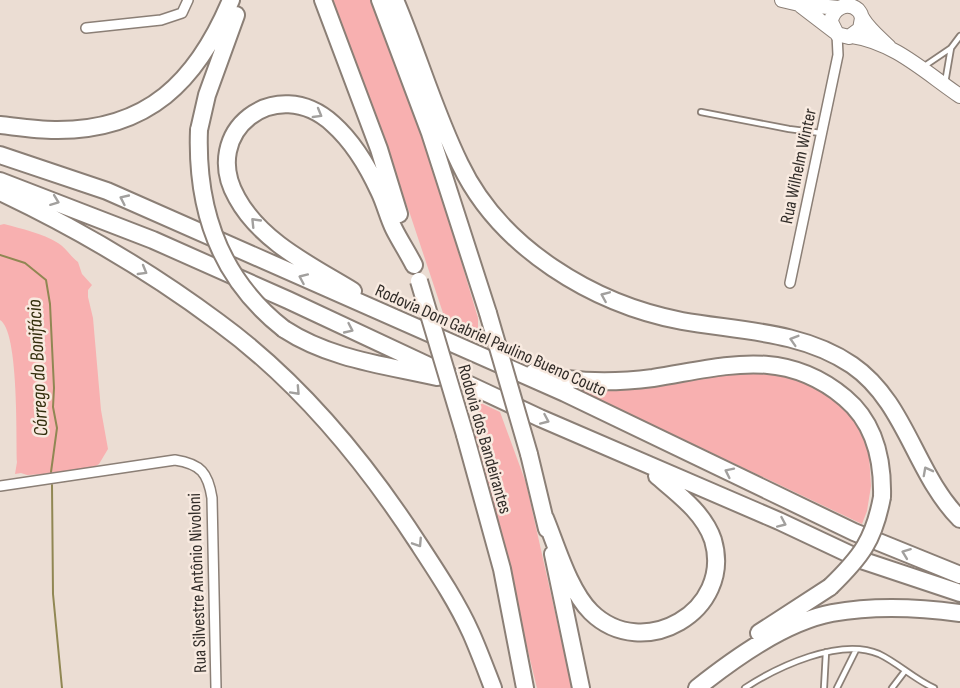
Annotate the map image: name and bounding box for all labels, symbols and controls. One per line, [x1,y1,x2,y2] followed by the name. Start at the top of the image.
[312,107,322,118] one-way arrow
[776,107,821,226] street label: Rua Wilhelm Winter
[49,194,60,206] one-way arrow
[120,195,131,207] one-way arrow
[251,218,262,228] one-way arrow
[137,264,147,276] one-way arrow
[298,273,309,285] one-way arrow
[372,280,610,401] street label: Rodovia Dom Gabriel Paulino Bueno Couto
[600,291,611,303] one-way arrow
[22,299,54,437] water label: Córrego do Bonifácio
[343,321,354,333] one-way arrow
[789,335,800,347] one-way arrow
[453,362,516,516] street label: Rodovia dos Bandeirantes
[289,383,300,394] one-way arrow
[539,413,550,425] one-way arrow
[724,467,735,479] one-way arrow
[923,467,934,478] one-way arrow
[184,493,211,673] street label: Rua Silvestre Antônio Nivoloni
[775,516,786,528] one-way arrow
[411,536,422,547] one-way arrow
[901,548,911,561] one-way arrow

